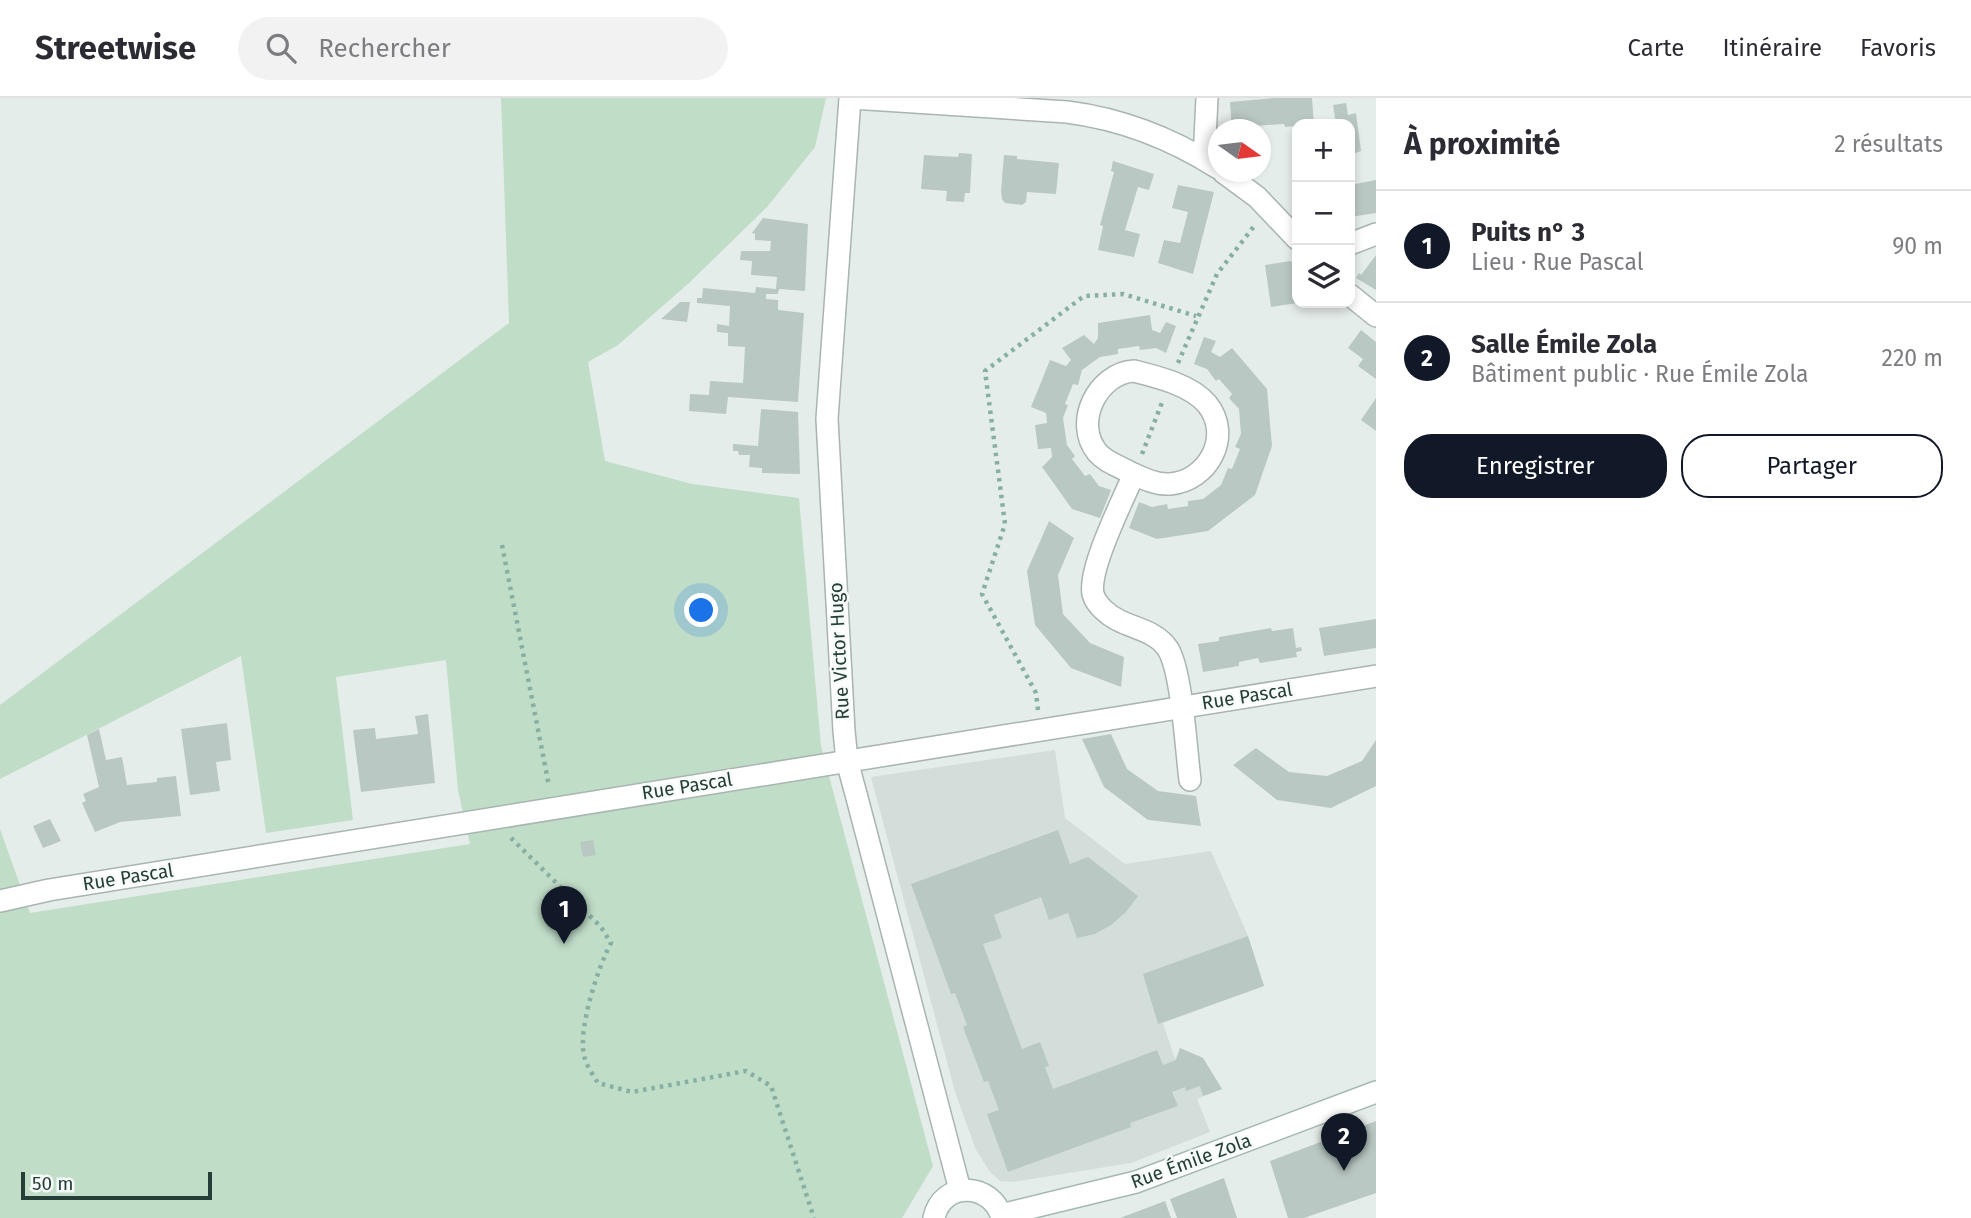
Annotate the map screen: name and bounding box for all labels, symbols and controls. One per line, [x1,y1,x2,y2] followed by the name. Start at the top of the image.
[238,17,728,80] search box
[35,28,196,68] text: Streetwise
[262,29,300,67] icon: search
[318,33,451,64] text: Rechercher
[1628,34,1684,62] text: Carte
[1722,34,1822,62] text: Itinéraire
[1860,34,1936,62] text: Favoris
[1208,119,1271,182] north arrow
[1292,119,1355,308] map controls
[1292,119,1355,182] button: +
[1404,126,1560,162] text: À proximité
[1834,130,1943,158] text: 2 résultats
[1292,182,1355,245] button: −
[1471,217,1585,248] text: Puits n° 3
[1422,232,1432,260] text: 1
[1892,232,1943,260] text: 90 m
[1292,245,1355,308] button: layers
[1471,248,1643,276] text: Lieu · Rue Pascal
[1471,329,1657,360] text: Salle Émile Zola
[1421,344,1433,372] text: 2
[1882,344,1943,372] text: 220 m
[1471,360,1809,388] text: Bâtiment public · Rue Émile Zola
[1404,434,1667,498] button: Enregistrer
[1681,434,1943,498] button: Partager
[824,582,854,720] street label: Rue Victor Hugo
[684,593,718,627] your location
[1200,677,1294,715] street label: Rue Pascal
[640,767,734,805] street label: Rue Pascal
[81,858,175,896] street label: Rue Pascal
[541,886,587,944] pin: 1
[1321,1113,1367,1171] pin: 2
[1127,1129,1255,1193] street label: Rue Émile Zola
[21,1169,212,1201] scale bar
[32,1172,73,1195] text: 50 m

